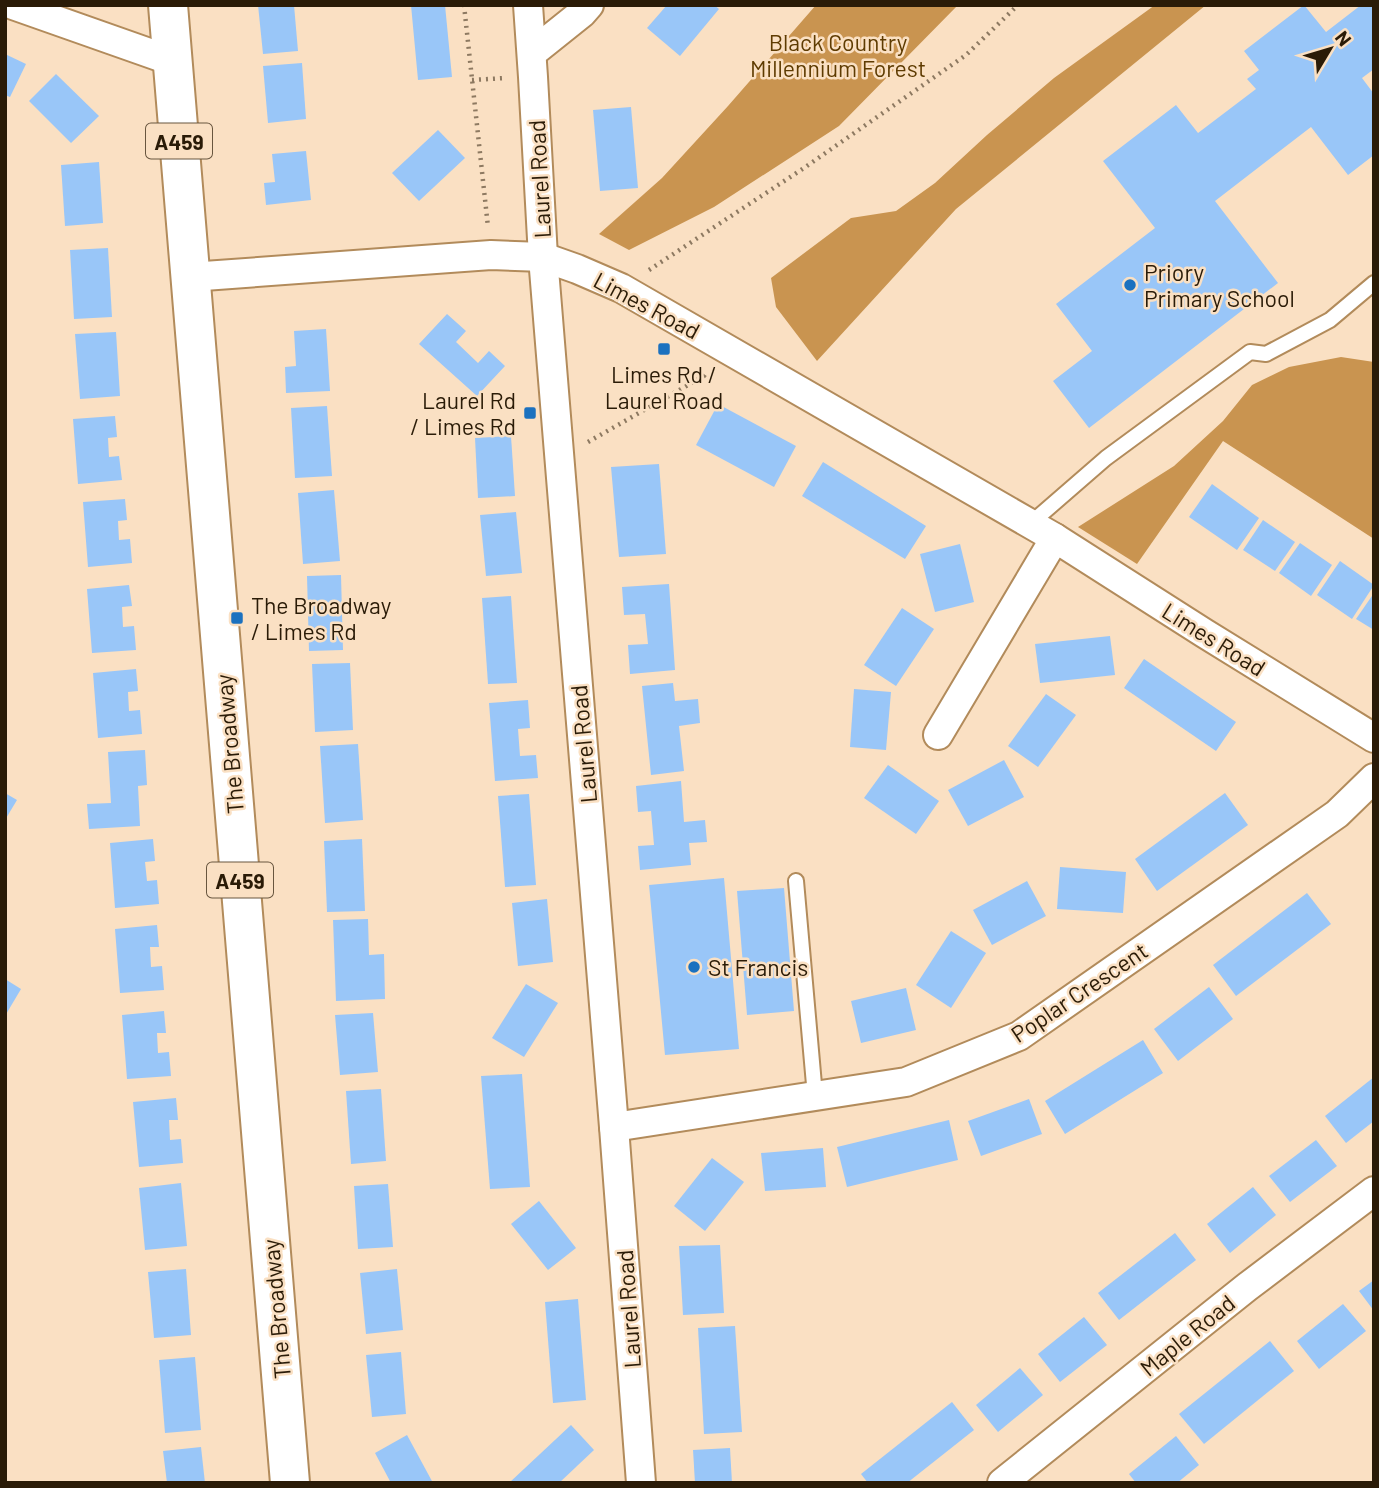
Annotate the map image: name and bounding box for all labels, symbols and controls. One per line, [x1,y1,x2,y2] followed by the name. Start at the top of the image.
[1295,14,1365,84] north arrow
[1331,26,1357,50] text: N
[750,28,926,82] park label: Black Country Millennium Forest
[522,119,556,239] street label: Laurel Road
[146,124,212,158] road number: A459
[1144,258,1295,312] place label: Priory Primary School
[589,265,705,345] street label: Limes Road
[1122,277,1138,293] marker: Priory Primary School
[656,341,672,357] marker: Limes Rd / Laurel Road
[605,360,723,414] place label: Limes Rd / Laurel Road
[410,386,516,440] place label: Laurel Rd / Limes Rd
[522,405,538,421] marker: Laurel Rd / Limes Rd
[251,591,392,645] place label: The Broadway / Limes Rd
[1157,596,1271,682] street label: Limes Road
[229,610,245,626] marker: The Broadway / Limes Rd
[209,673,249,815] street label: The Broadway
[564,684,602,804] street label: Laurel Road
[207,862,273,898] road number: A459
[1005,936,1153,1048] street label: Poplar Crescent
[708,953,808,981] place label: St Francis
[686,959,702,975] marker: St Francis
[256,1238,296,1380] street label: The Broadway
[610,1249,646,1369] street label: Laurel Road
[1134,1288,1240,1382] street label: Maple Road

